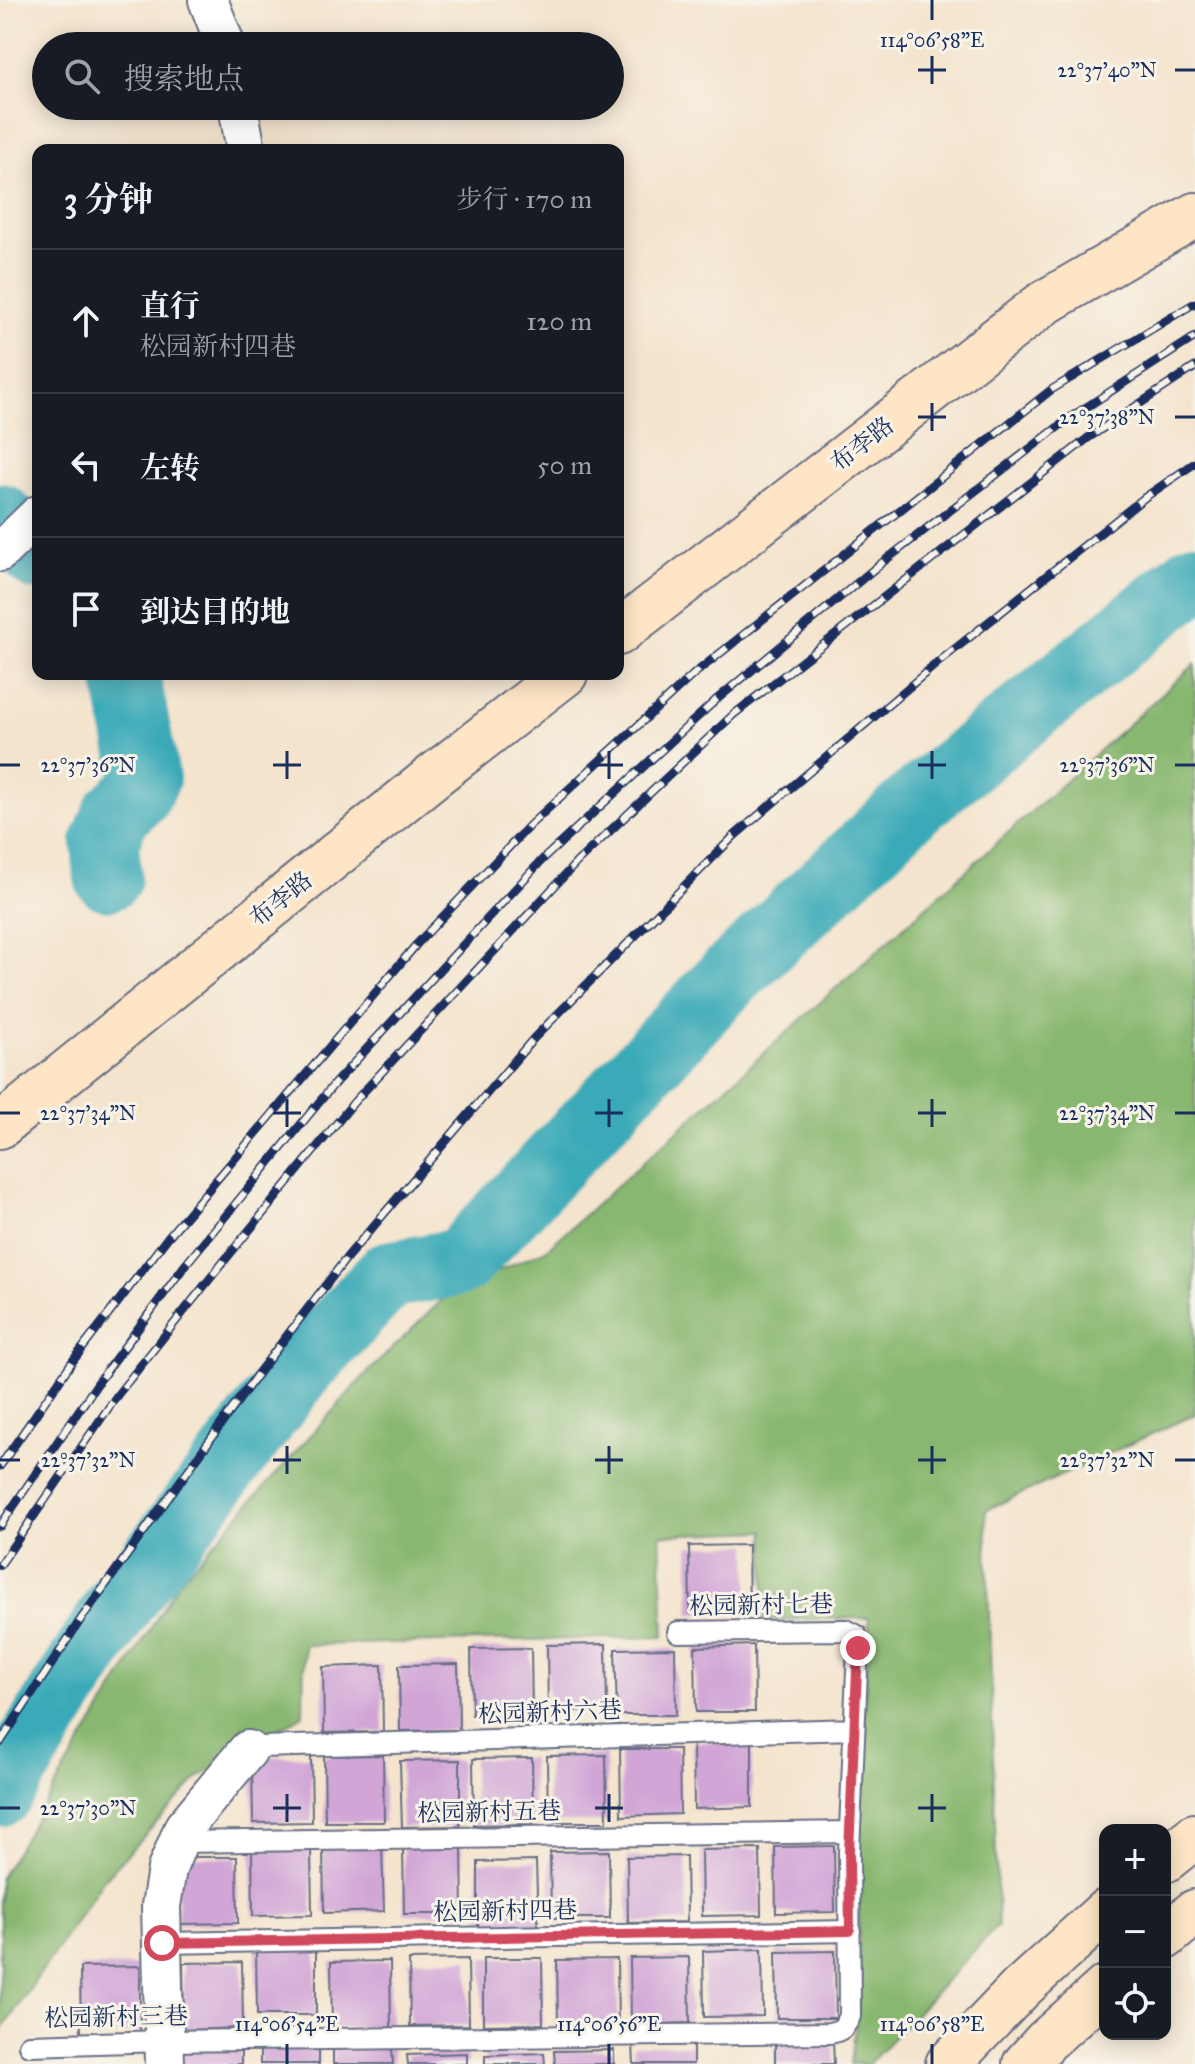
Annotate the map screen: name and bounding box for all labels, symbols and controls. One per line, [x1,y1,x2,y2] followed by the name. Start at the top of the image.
[880,28,984,52] text: 114°06'58"E
[32,32,624,120] search box
[60,54,104,98] icon: search
[1057,58,1157,82] text: 22°37'40"N
[124,61,244,97] text: 搜索地点
[64,179,153,220] text: 3 分钟
[456,183,592,215] text: 步行 · 170 m
[140,288,200,324] text: 直行
[64,299,108,343] icon: ahead
[526,305,592,337] text: 120 m
[140,330,296,362] text: 松园新村四巷
[1059,405,1155,429] text: 22°37'38"N
[824,410,900,478] street label: 布李路
[64,443,108,487] icon: left
[537,449,592,481] text: 50 m
[140,450,200,486] text: 左转
[64,587,108,631] icon: arrive
[140,594,290,630] text: 到达目的地
[40,753,136,777] text: 22°37'36"N
[1059,753,1155,777] text: 22°37'36"N
[244,865,318,933] street label: 布李路
[40,1101,136,1125] text: 22°37'34"N
[1059,1101,1155,1125] text: 22°37'34"N
[41,1448,135,1472] text: 22°37'32"N
[1060,1448,1154,1472] text: 22°37'32"N
[689,1589,833,1621] street label: 松园新村七巷
[840,1630,876,1666] route end
[478,1694,622,1730] street label: 松园新村六巷
[40,1796,136,1820] text: 22°37'30"N
[417,1796,561,1828] street label: 松园新村五巷
[1099,1824,1171,2040] map controls
[1099,1824,1171,1896] button: +
[433,1895,577,1927] street label: 松园新村四巷
[1099,1896,1171,1968] button: −
[144,1925,180,1961] route start
[1099,1968,1171,2040] button: locate
[44,2001,188,2033] street label: 松园新村三巷
[235,2012,339,2036] text: 114°06'54"E
[557,2012,661,2036] text: 114°06'56"E
[880,2012,984,2036] text: 114°06'58"E

